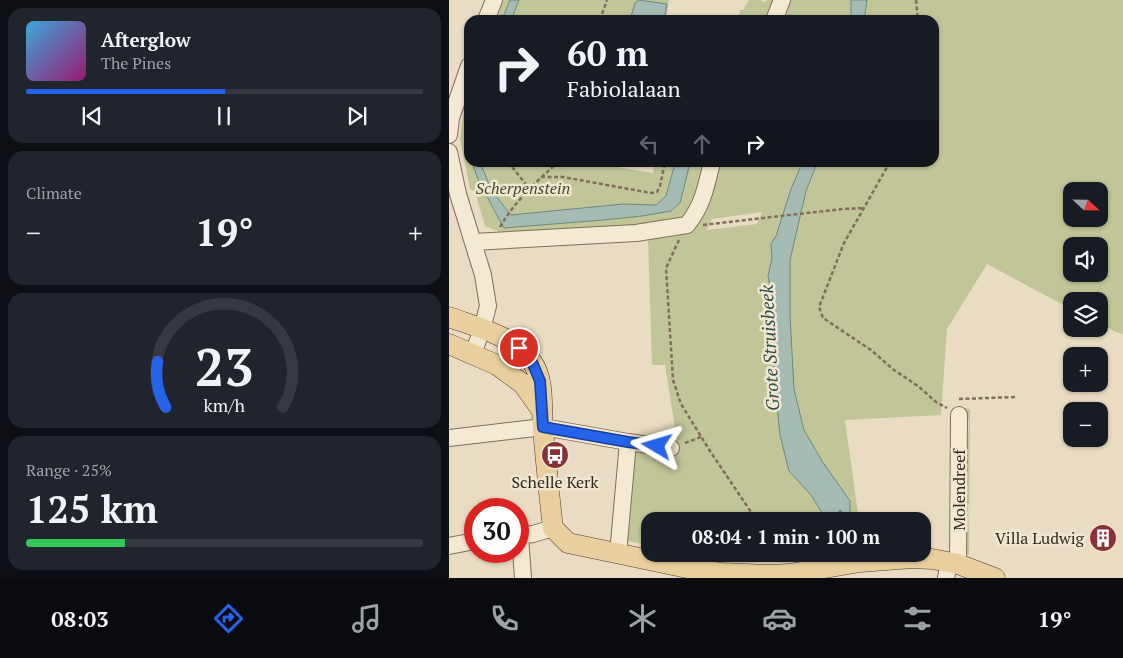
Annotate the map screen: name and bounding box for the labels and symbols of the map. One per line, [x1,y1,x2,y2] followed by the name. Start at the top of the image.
[476,177,570,199] park label: Scherpenstein
[1063,182,1108,228] north arrow
[754,284,784,412] water label: Grote Struisbeek
[498,327,540,369] pin
[630,419,682,471] position arrow
[540,440,570,470] bus stop icon: Schelle Kerk
[948,448,970,531] street label: Molendreef
[511,471,599,493] place label: Schelle Kerk
[464,498,529,563] speed limit sign: 30
[1088,523,1118,553] building icon: Villa Ludwig
[995,527,1085,549] place label: Villa Ludwig

